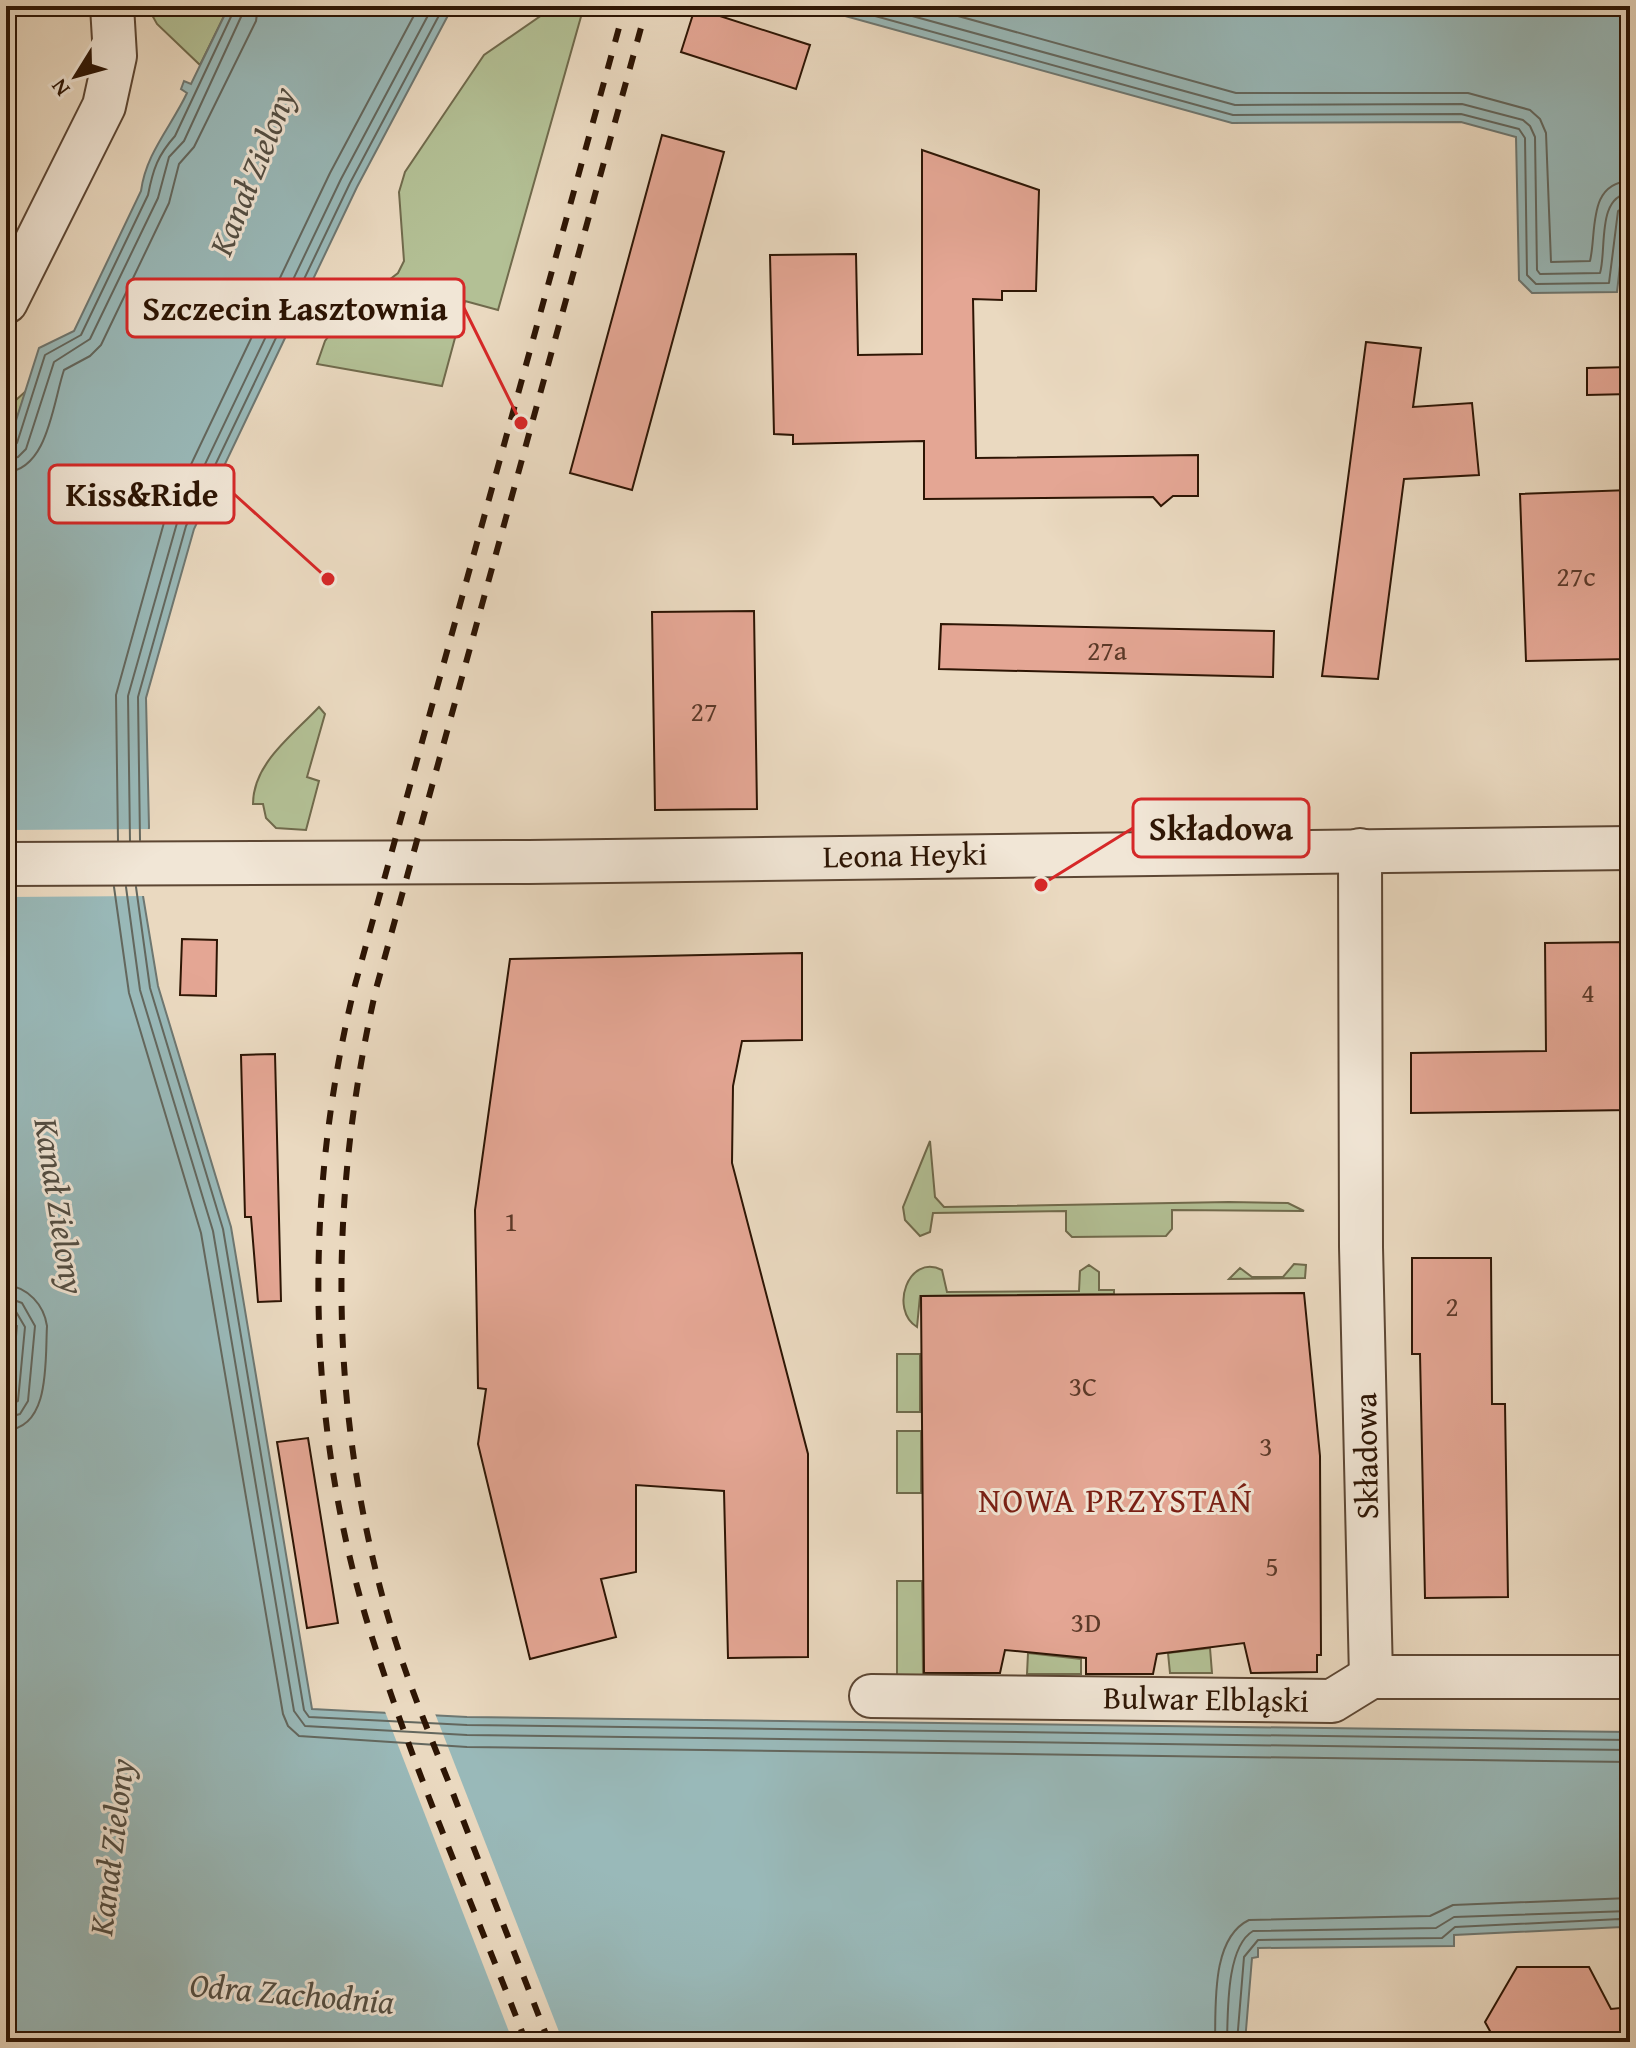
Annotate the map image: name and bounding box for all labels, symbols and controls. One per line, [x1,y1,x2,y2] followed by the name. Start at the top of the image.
[36,36,116,116] north arrow
[43,72,77,104] text: N
[195,79,308,263] water label: Kanał Zielony
[127,279,464,337] callout: Szczecin Łasztownia
[142,283,448,332] text: Szczecin Łasztownia
[49,465,234,523] callout: Kiss&Ride
[66,469,218,518] text: Kiss&Ride
[1556,555,1596,596] house number: 27c
[1087,629,1128,670] house number: 27a
[691,690,717,731] house number: 27
[1133,799,1309,857] callout: Składowa
[1149,803,1294,852] text: Składowa
[822,830,988,879] street label: Leona Heyki
[1581,971,1595,1012] house number: 4
[22,1113,99,1298] water label: Kanał Zielony
[504,1200,518,1241] house number: 1
[1445,1285,1459,1326] house number: 2
[1069,1365,1097,1406] house number: 3C
[1341,1392,1390,1520] street label: Składowa
[1259,1425,1273,1466] house number: 3
[978,1475,1254,1524] district label: NOWA PRZYSTAŃ
[1265,1545,1279,1586] house number: 5
[1071,1601,1101,1642] house number: 3D
[1103,1673,1309,1724] street label: Bulwar Elbląski
[75,1755,146,1939] water label: Kanał Zielony
[188,1959,397,2026] water label: Odra Zachodnia

